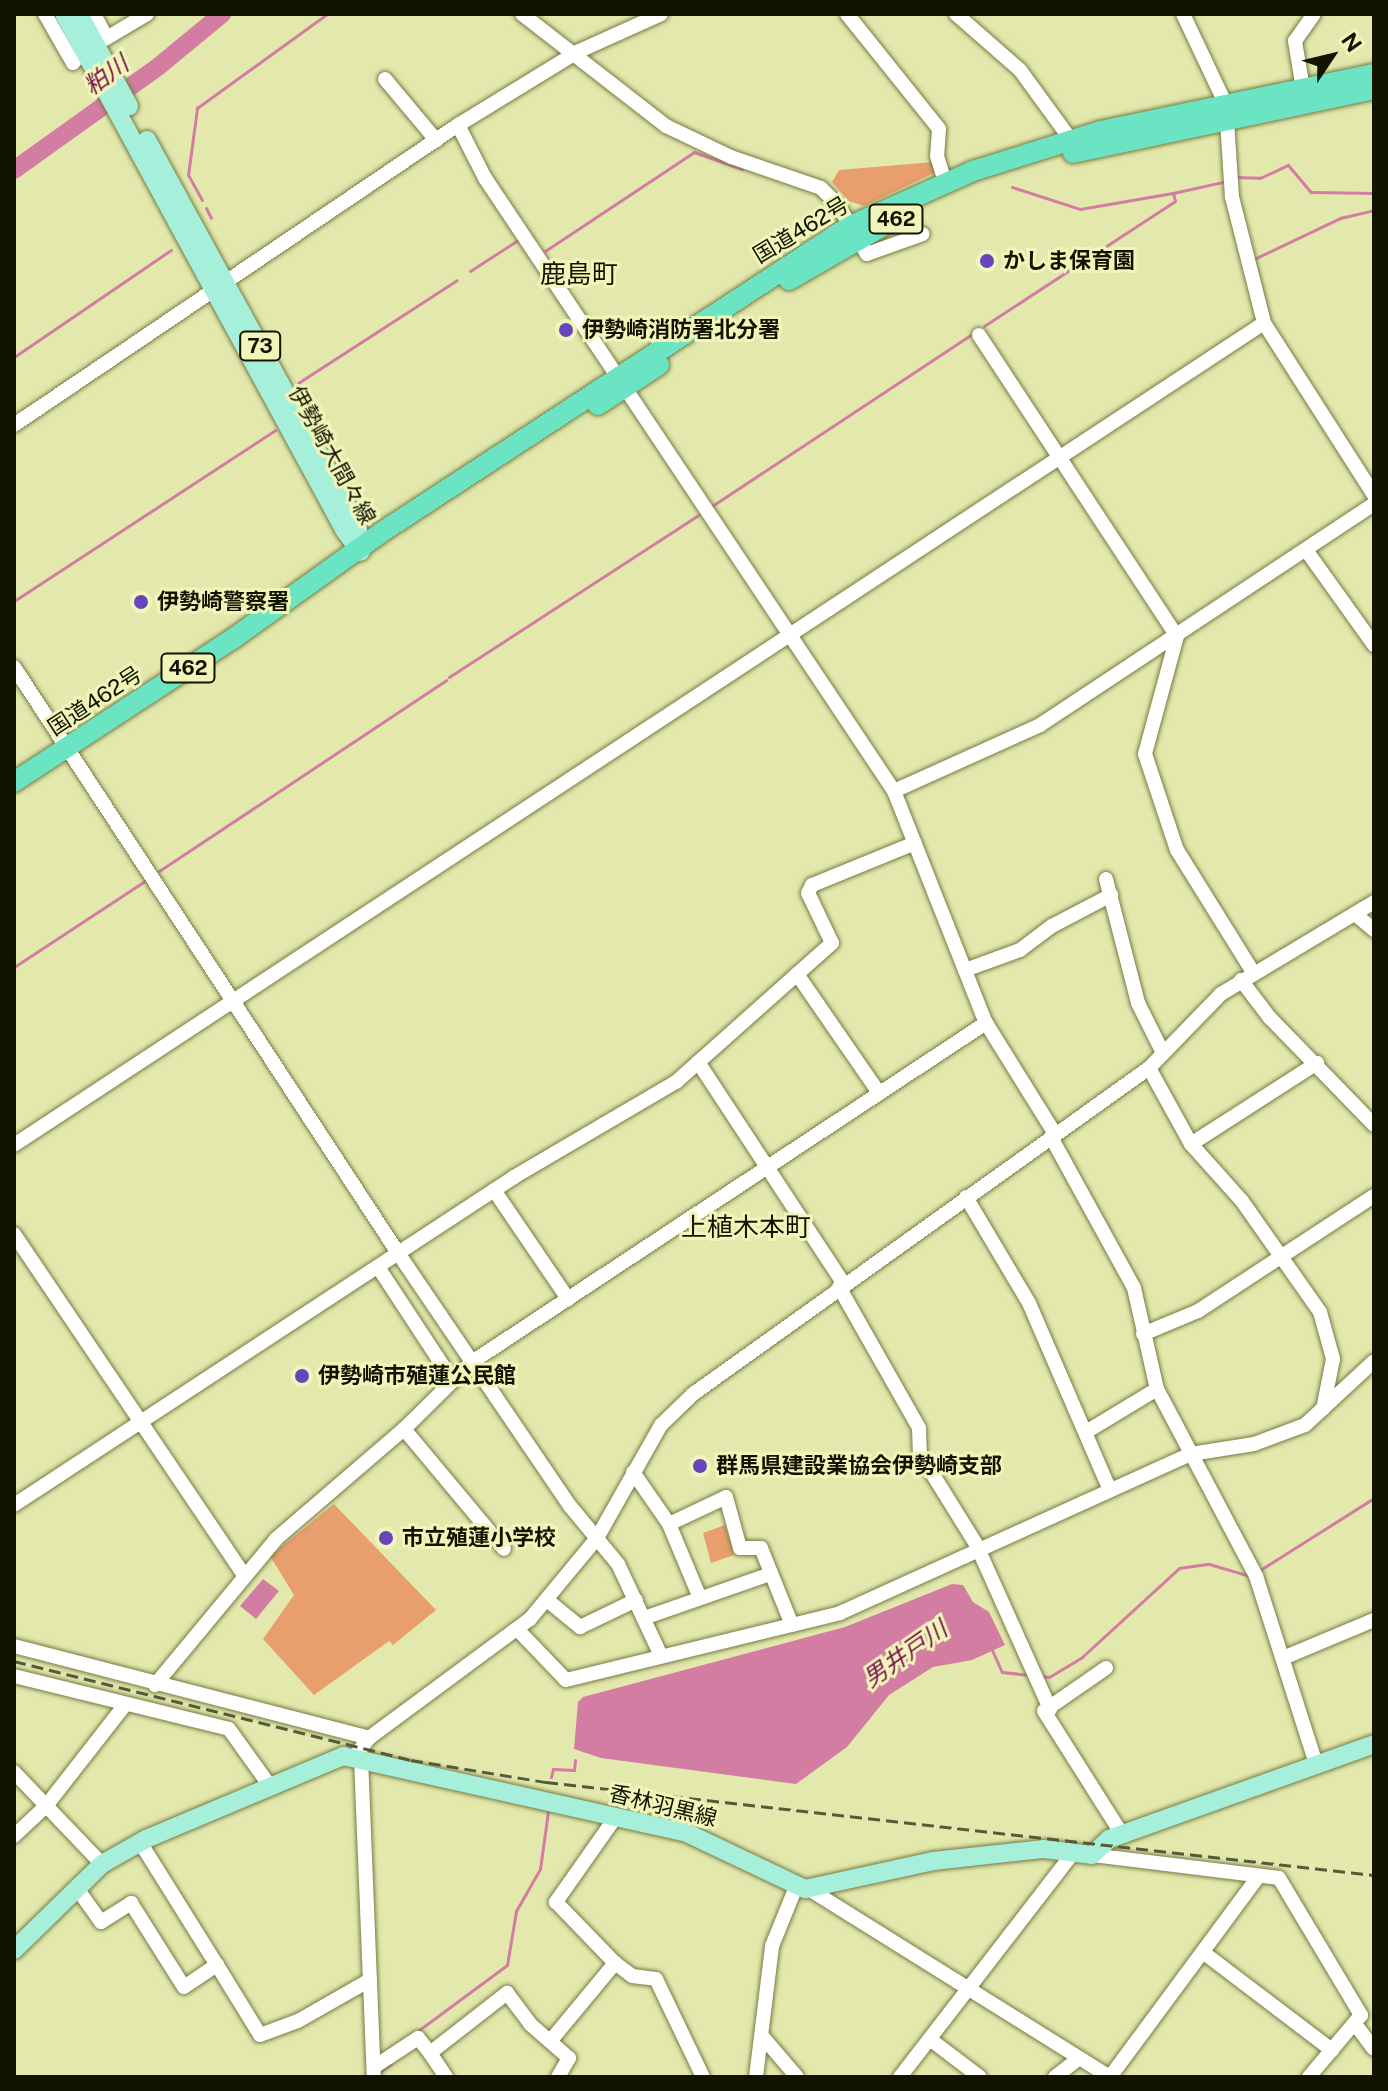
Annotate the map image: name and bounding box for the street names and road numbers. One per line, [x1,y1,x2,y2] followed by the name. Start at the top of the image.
[748,191,854,269] street label: 国道462号
[868,203,924,235] road number: 462
[238,330,282,362] road number: 73
[283,381,381,529] street label: 伊勢崎大間々線
[160,652,216,684] road number: 462
[43,661,147,741] street label: 国道462号
[606,1780,720,1832] street label: 香林羽黒線

